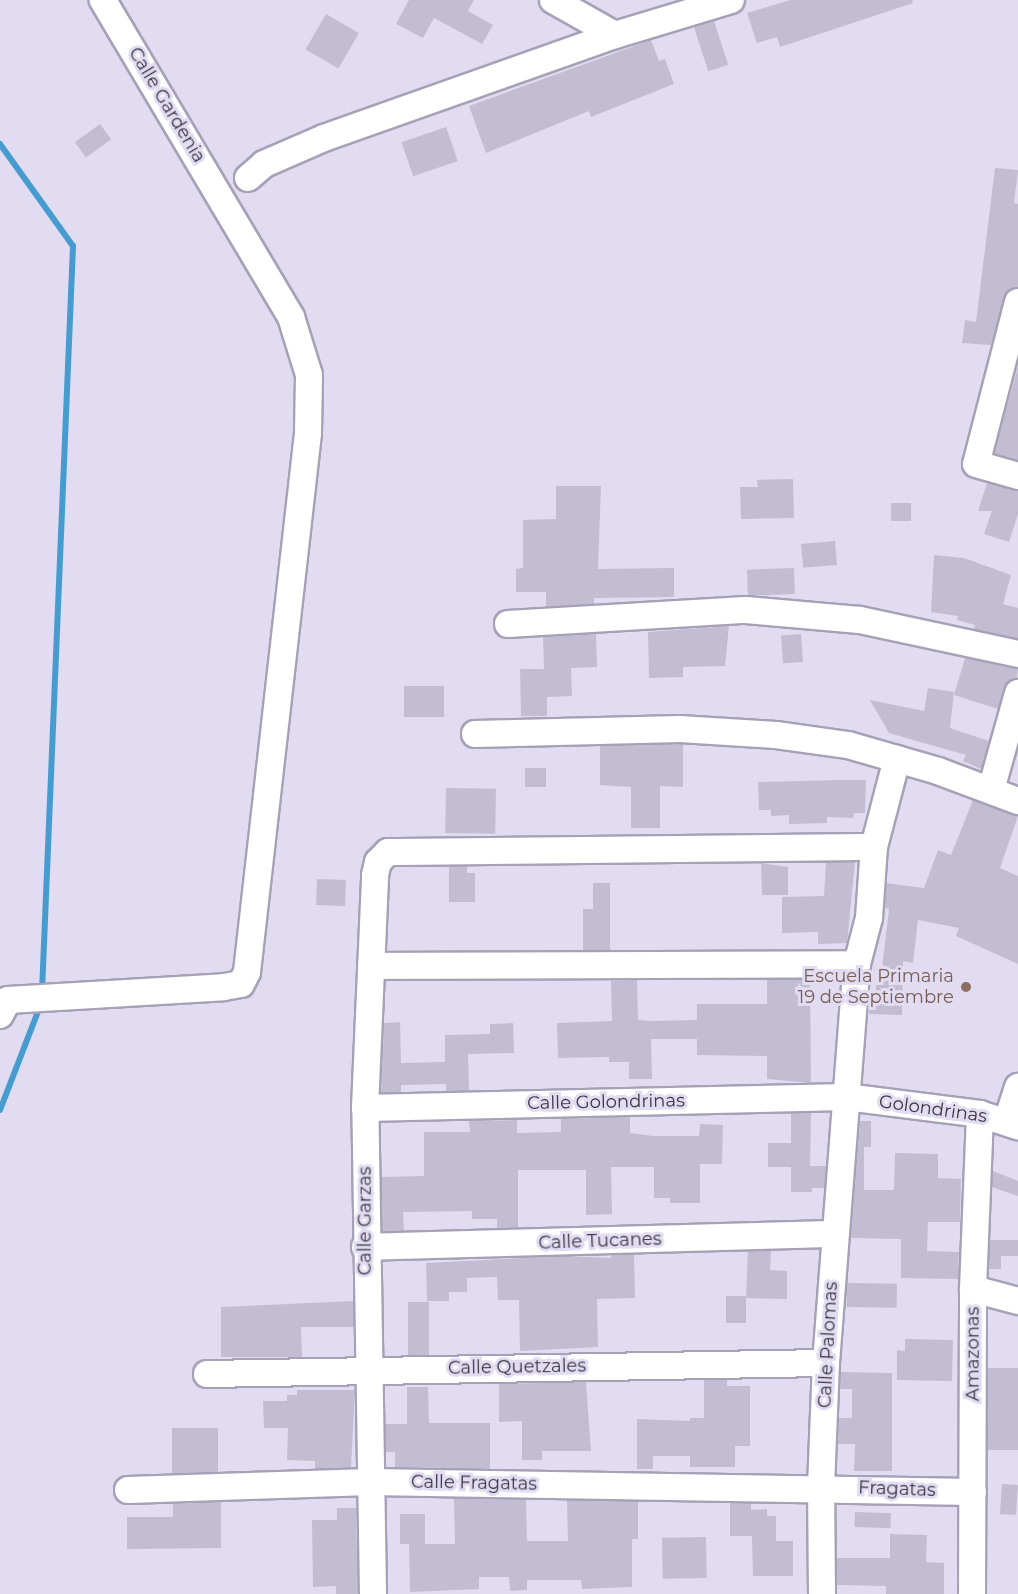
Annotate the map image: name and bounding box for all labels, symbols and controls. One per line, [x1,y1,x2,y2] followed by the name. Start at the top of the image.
[124,43,210,167] street label: Calle Gardenia
[798,966,954,1008] place label: Escuela Primaria 19 de Septiembre
[959,980,973,994] marker: Escuela Primaria 19 de Septiembre
[527,1090,685,1114] street label: Calle Golondrinas
[877,1091,989,1127] street label: Golondrinas
[354,1167,376,1275] street label: Calle Garzas
[538,1228,662,1254] street label: Calle Tucanes
[814,1281,842,1409] street label: Calle Palomas
[962,1307,984,1401] street label: Amazonas
[448,1355,586,1379] street label: Calle Quetzales
[411,1471,537,1495] street label: Calle Fragatas
[858,1477,936,1501] street label: Fragatas

